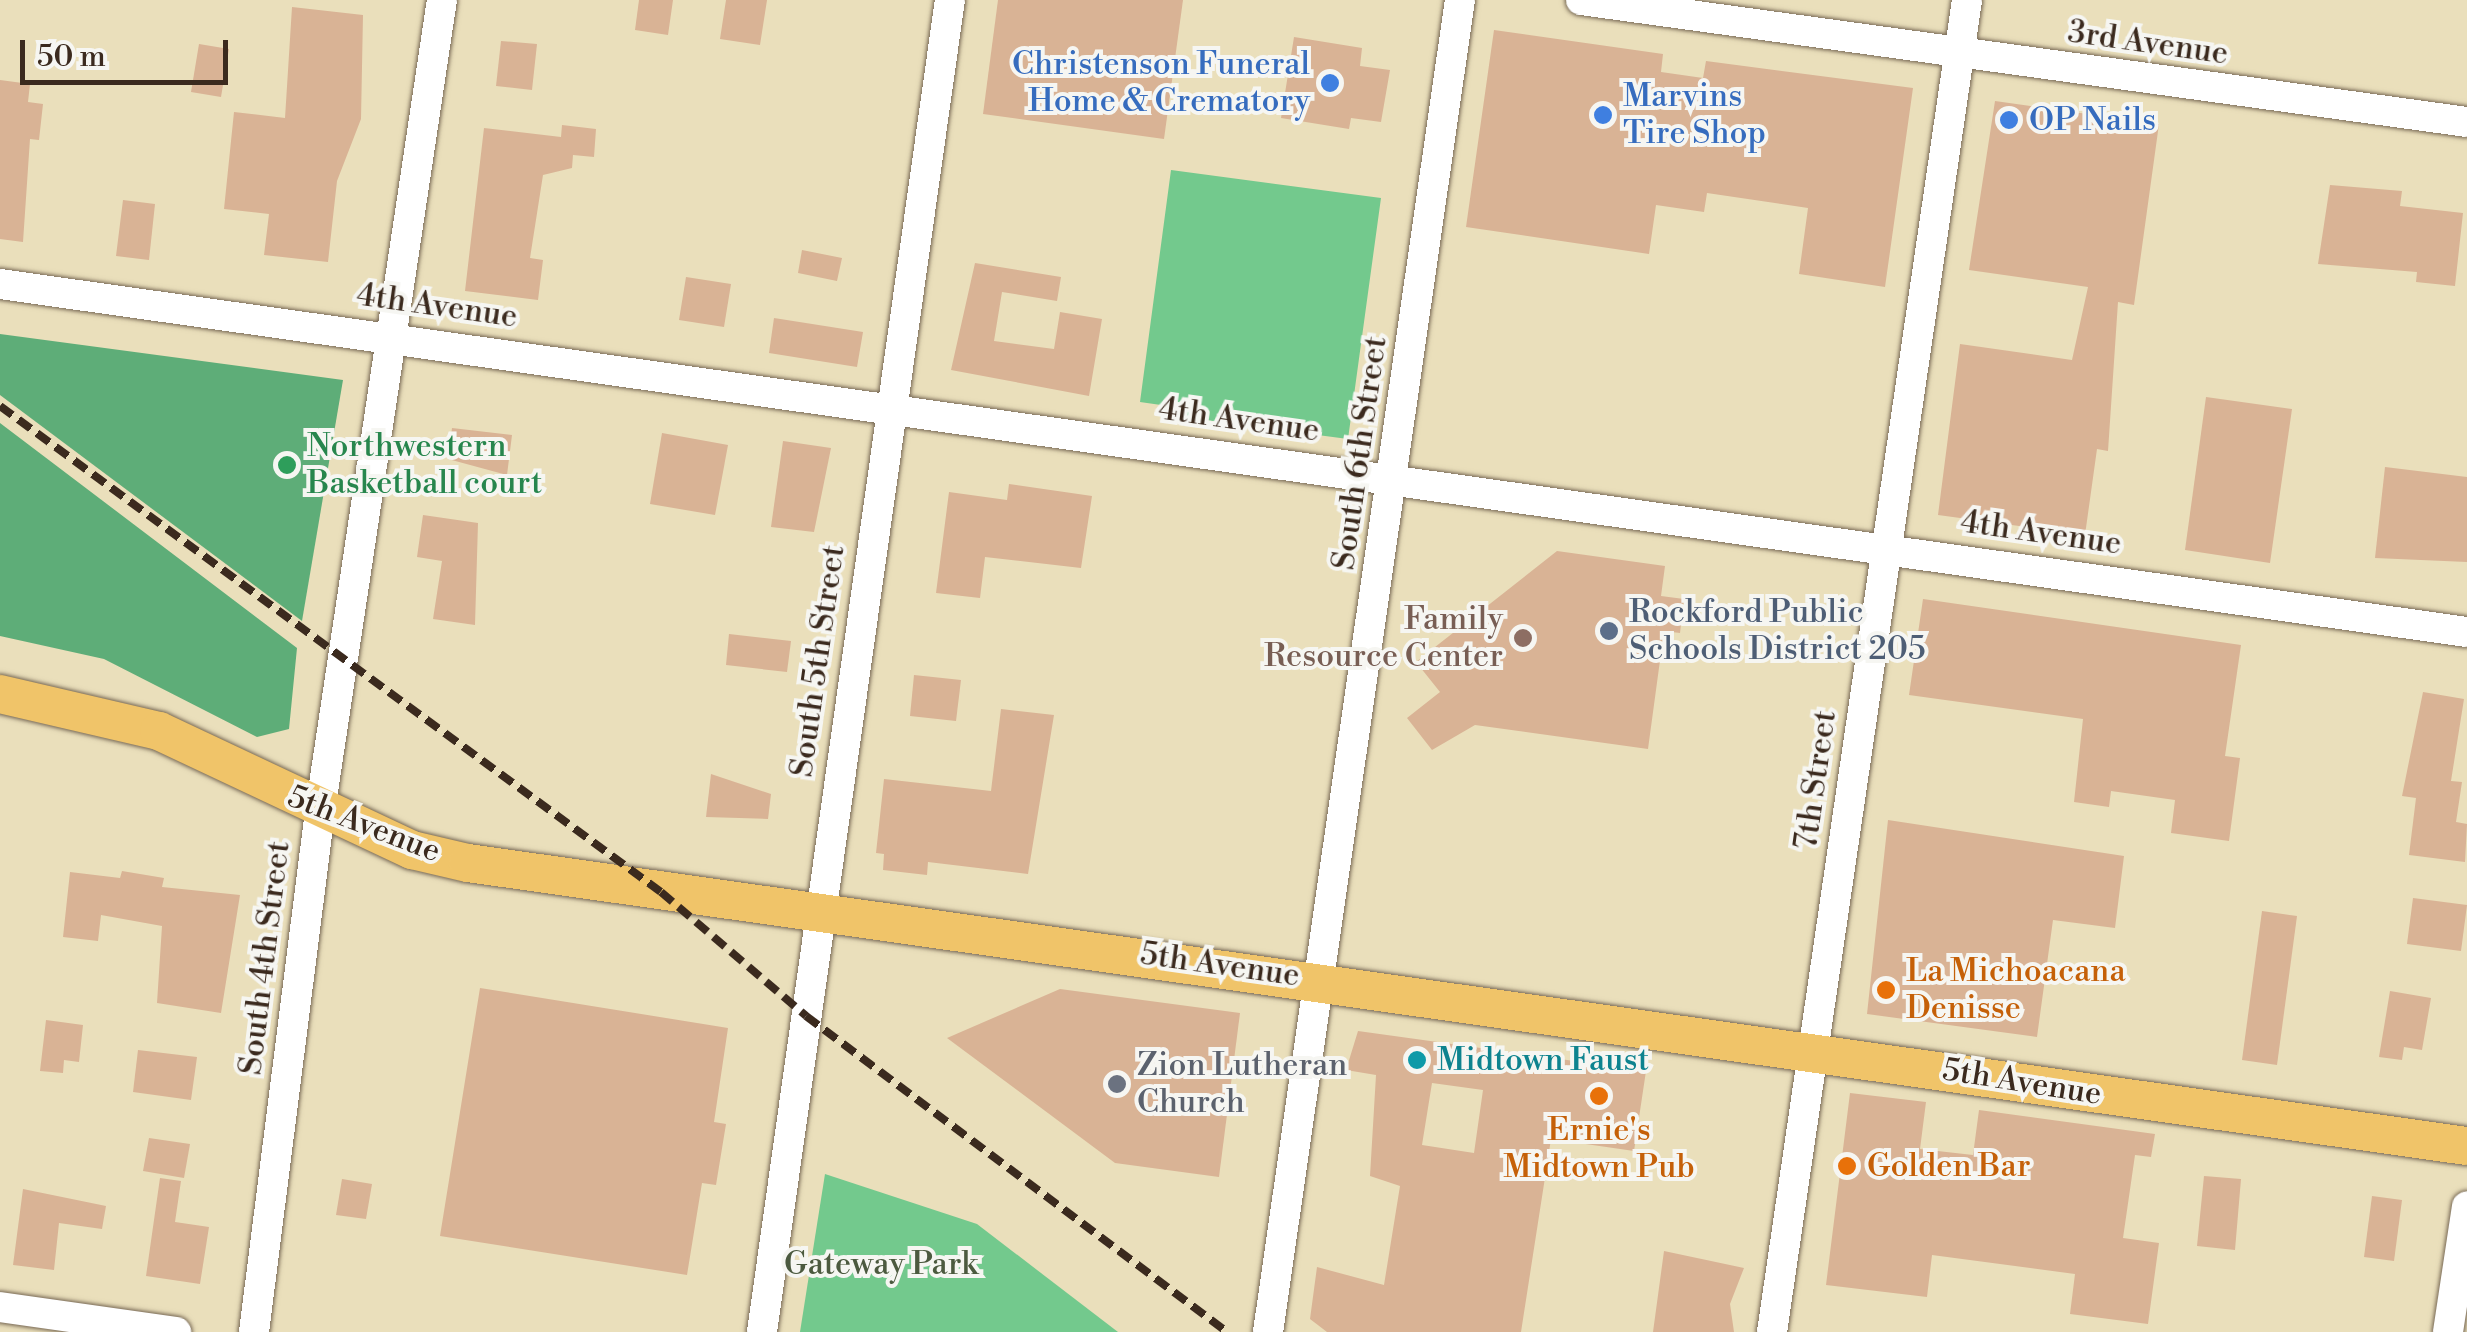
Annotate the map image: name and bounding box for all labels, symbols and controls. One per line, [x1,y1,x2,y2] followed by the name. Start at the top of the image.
[2065,13,2231,73] street label: 3rd Avenue
[25,20,232,82] scale bar
[37,38,106,76] text: 50 m
[1012,46,1310,121] place label: Christenson Funeral Home & Crematory
[1319,72,1341,94] marker: Christenson Funeral Home & Crematory
[1623,78,1766,153] place label: Marvins Tire Shop
[2029,101,2156,139] place label: OP Nails
[1592,104,1614,126] marker: Marvins Tire Shop
[1998,109,2020,131] marker: OP Nails
[354,276,520,336] street label: 4th Avenue
[1325,334,1395,572] street label: South 6th Street
[1156,390,1322,450] street label: 4th Avenue
[307,428,542,503] place label: Northwestern Basketball court
[276,454,298,476] marker: Northwestern Basketball court
[1958,503,2124,563] street label: 4th Avenue
[783,543,853,779] street label: South 5th Street
[1629,594,1926,669] place label: Rockford Public Schools District 205
[1264,601,1503,676] place label: Family Resource Center
[1598,620,1620,642] marker: Rockford Public Schools District 205
[1512,627,1534,649] marker: Family Resource Center
[1787,708,1845,852] street label: 7th Street
[282,777,446,871] street label: 5th Avenue
[232,839,298,1077] street label: South 4th Street
[1138,935,1302,995] street label: 5th Avenue
[1906,953,2126,1028] place label: La Michoacana Denisse
[1875,979,1897,1001] marker: La Michoacana Denisse
[1437,1041,1649,1079] place label: Midtown Faust
[1137,1047,1347,1122] place label: Zion Lutheran Church
[1406,1049,1428,1071] marker: Midtown Faust
[1940,1050,2104,1114] street label: 5th Avenue
[1106,1073,1128,1095] marker: Zion Lutheran Church
[1588,1085,1610,1107] marker: Ernie's Midtown Pub
[1503,1112,1695,1187] place label: Ernie's Midtown Pub
[1867,1147,2031,1185] place label: Golden Bar
[1836,1155,1858,1177] marker: Golden Bar
[784,1245,978,1283] park label: Gateway Park

